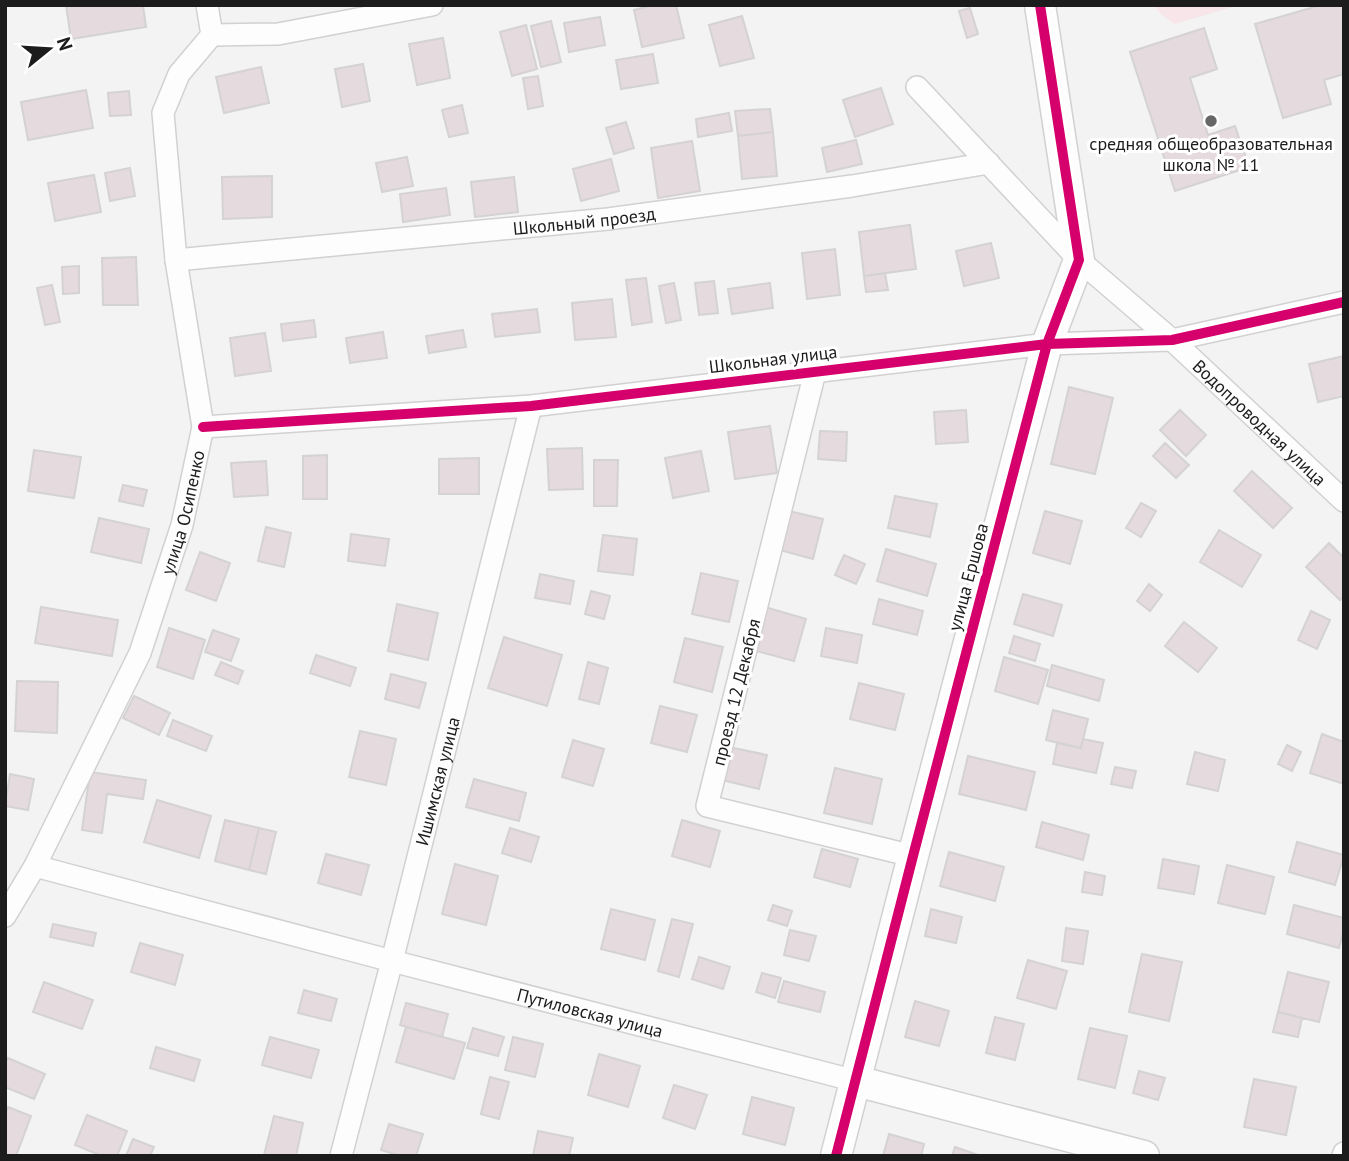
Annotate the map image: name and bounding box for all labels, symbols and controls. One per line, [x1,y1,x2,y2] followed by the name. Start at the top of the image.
[14,14,84,84] north arrow
[52,34,79,53] text: N
[1203,113,1219,129] marker: средняя общеобразовательная школа № 11
[1089,132,1333,176] place label: средняя общеобразовательная школа № 11
[512,201,657,239] street label: Школьный проезд
[708,340,838,378] street label: Школьная улица
[1188,354,1331,490] street label: Водопроводная улица
[155,448,209,577] street label: улица Осипенко
[943,521,993,633] street label: улица Ершова
[707,616,765,768] street label: проезд 12 Декабря
[410,714,464,848] street label: Ишимская улица
[515,982,665,1042] street label: Путиловская улица

